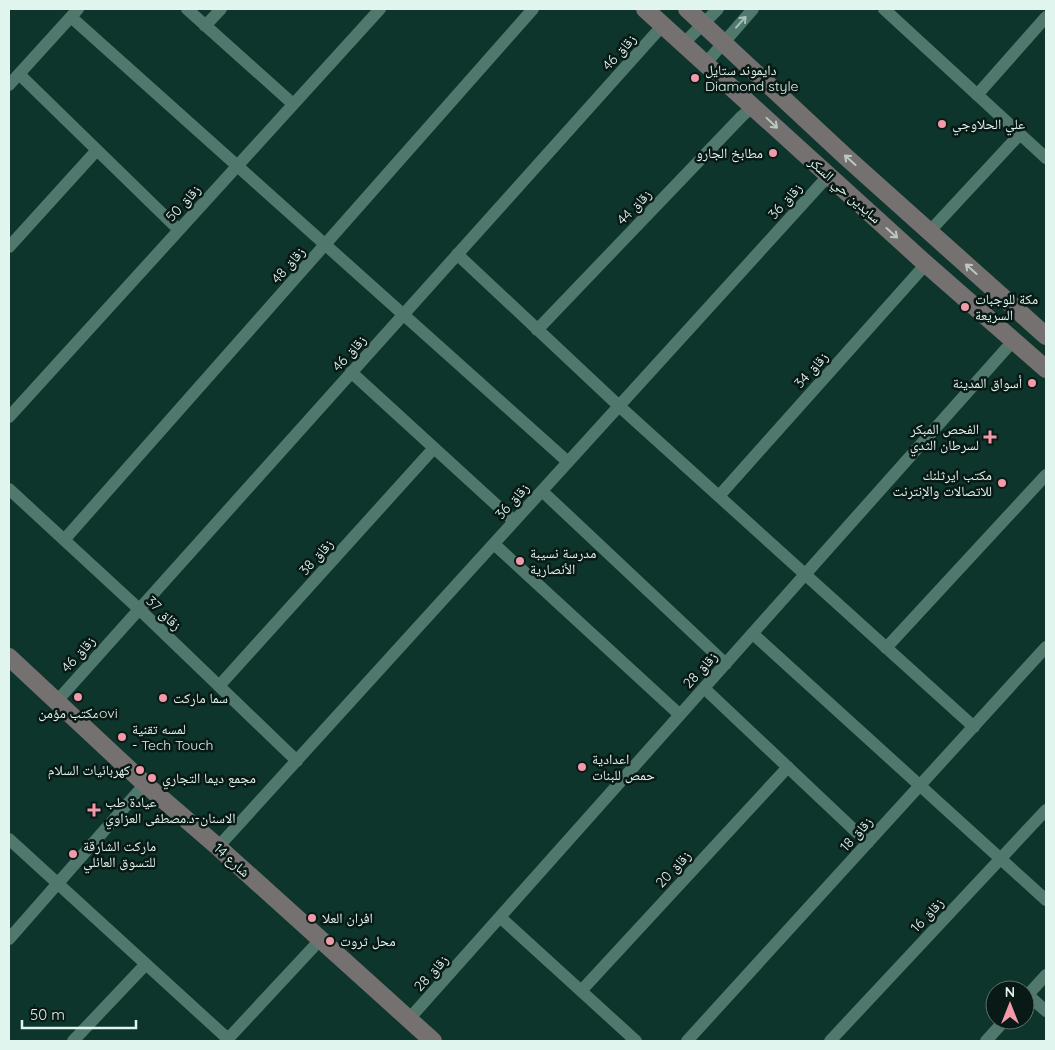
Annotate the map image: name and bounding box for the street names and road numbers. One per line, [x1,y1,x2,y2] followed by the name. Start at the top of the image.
[598,30,640,74] street label: زقاق 46
[803,152,885,229] street label: سايدين حي السكر
[764,179,806,223] street label: زقاق 36
[162,181,204,225] street label: زقاق 50
[613,185,655,229] street label: زقاق 44
[267,243,309,287] street label: زقاق 48
[328,331,370,375] street label: زقاق 46
[790,348,832,392] street label: زقاق 34
[491,479,533,523] street label: زقاق 36
[295,535,337,579] street label: زقاق 38
[143,592,185,634] street label: زقاق 37
[57,632,99,676] street label: زقاق 46
[679,648,721,692] street label: زقاق 28
[836,813,876,855] street label: زقاق 18
[209,839,254,882] street label: شارع 14
[651,847,695,891] street label: زقاق 20
[907,894,947,936] street label: زقاق 16
[410,951,452,995] street label: زقاق 28

